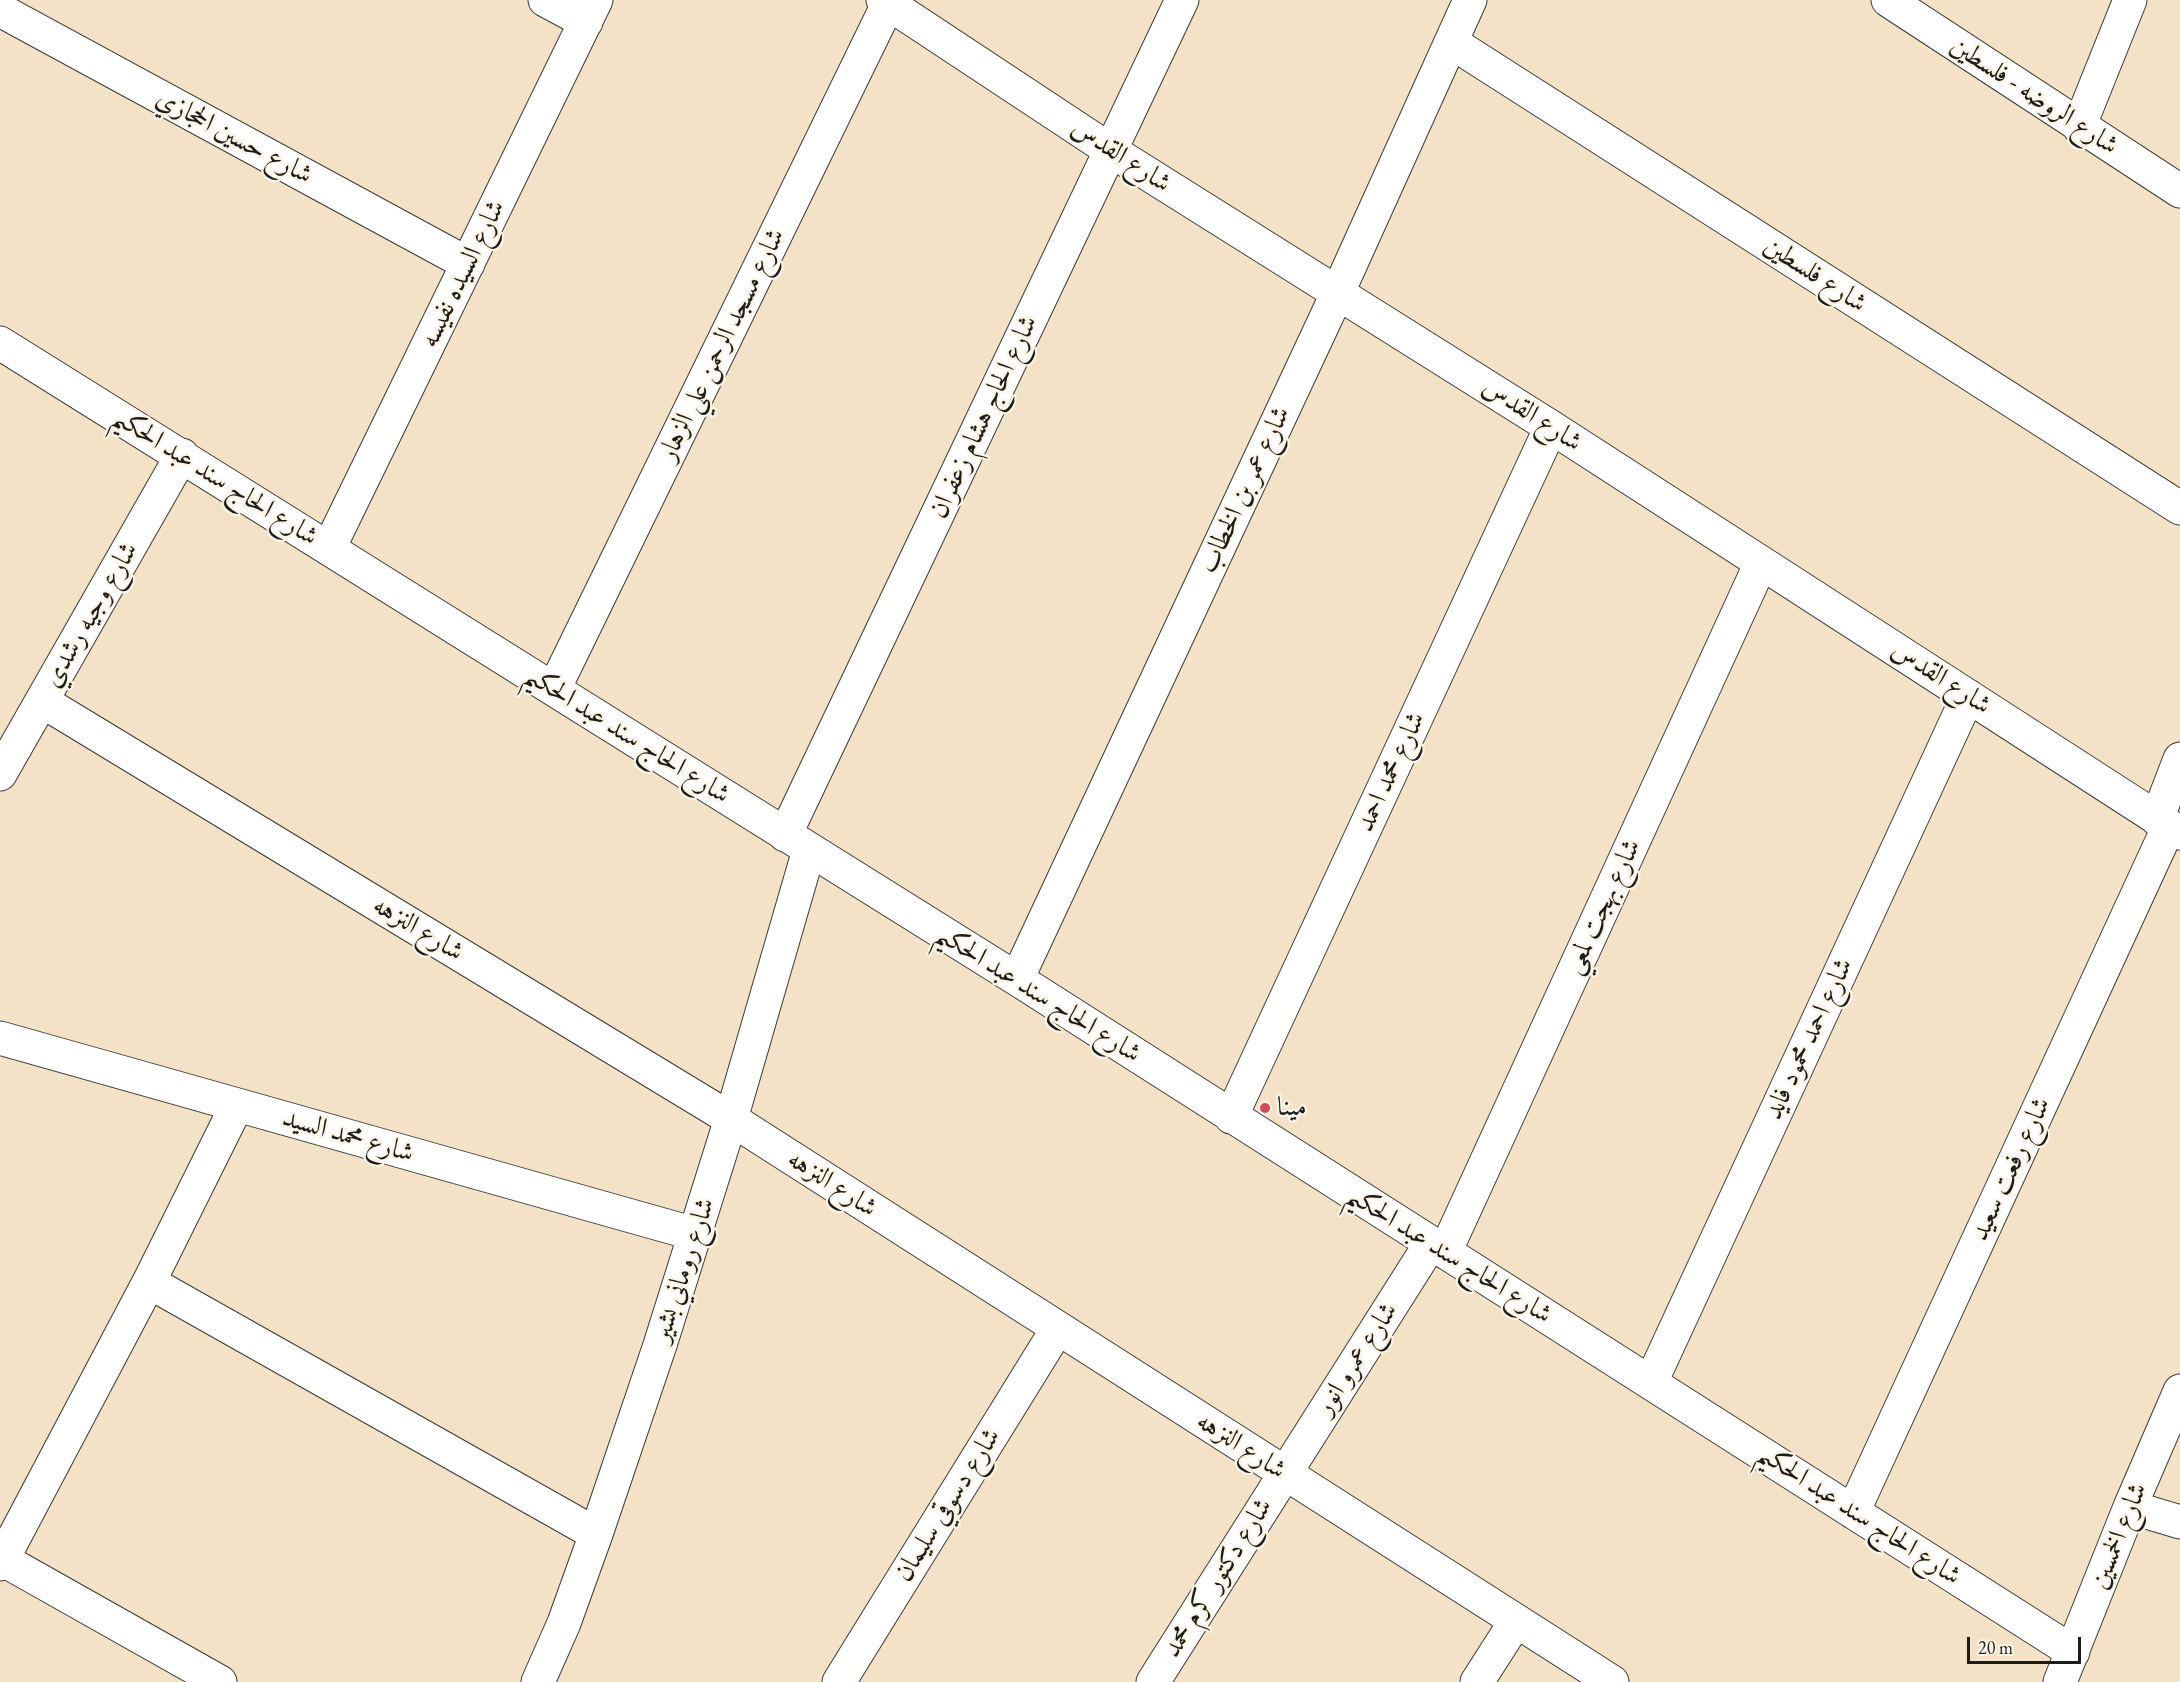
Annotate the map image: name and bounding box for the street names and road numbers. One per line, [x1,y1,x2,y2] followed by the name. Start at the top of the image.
[1944,30,2124,162] street label: شارع الروضه - فلسطين
[150,82,318,192] street label: شارع حسين الحجازي
[1065,112,1177,200] street label: شارع القدس
[413,195,513,353] street label: شارع السيده نفيسه
[652,224,792,466] street label: شارع مسجد الرحمن علي الزهار
[1757,230,1873,320] street label: شارع فلسطين
[923,310,1045,524] street label: شارع الحاج هشام زعفران
[1476,371,1588,459] street label: شارع القدس
[106,401,324,553] street label: شارع الحاج سند عبد الحكيم
[1192,401,1298,579] street label: شارع عمر بن الخطاب
[36,537,146,693] street label: شارع وجيه رشدي
[1885,634,1997,722] street label: شارع القدس
[518,659,736,811] street label: شارع الحاج سند عبد الحكيم
[1349,707,1433,837] street label: شارع محمد احمد
[1558,834,1648,980] street label: شارع بهجت لمعي
[367,889,469,969] street label: شارع النزهه
[929,918,1147,1070] street label: شارع الحاج سند عبد الحكيم
[1757,953,1861,1125] street label: شارع احمد محمود فايد
[1964,1092,2058,1246] street label: شارع رفعت سعيد
[278,1102,418,1170] street label: شارع محمد السيد
[781,1143,883,1225] street label: شارع النزهه
[1340,1179,1558,1331] street label: شارع الحاج سند عبد الحكيم
[645,1194,723,1346] street label: شارع روماني بشير
[1309,1297,1405,1421] street label: شارع عمرو انور
[1190,1405,1292,1487] street label: شارع النزهه
[888,1422,1008,1588] street label: شارع دسوقي سليمان
[1751,1437,1967,1593] street label: شارع الحاج سند عبد الحكيم
[2083,1478,2155,1594] street label: شارع الخمسين
[1156,1492,1280,1664] street label: شارع دكتور كرم محمد

